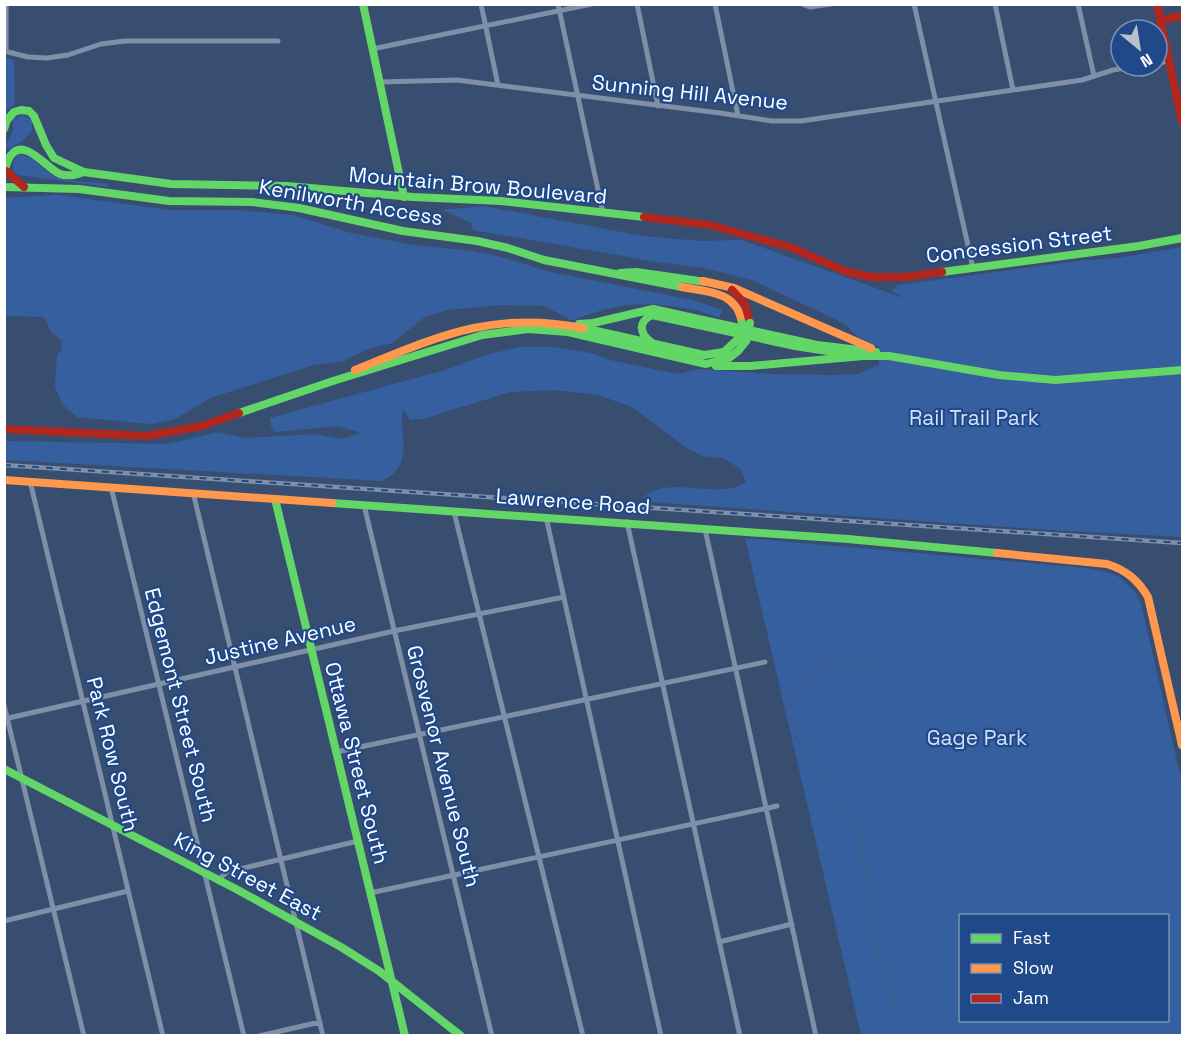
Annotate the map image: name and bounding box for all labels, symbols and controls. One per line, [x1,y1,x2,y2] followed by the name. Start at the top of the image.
[1109,18,1169,78] north arrow
[1136,49,1156,72] text: N
[591,68,789,116] street label: Sunning Hill Avenue
[348,160,608,210] street label: Mountain Brow Boulevard
[257,173,445,231] street label: Kenilworth Access
[925,219,1113,269] street label: Concession Street
[909,404,1039,431] park label: Rail Trail Park
[495,482,651,520] street label: Lawrence Road
[139,585,223,825] street label: Edgemont Street South
[201,609,359,671] street label: Justine Avenue
[401,642,487,890] street label: Grosvenor Avenue South
[319,659,395,867] street label: Ottawa Street South
[81,674,145,834] street label: Park Row South
[927,724,1027,751] park label: Gage Park
[169,826,327,926] street label: King Street East
[959,914,1169,1022] legend
[1013,926,1050,949] text: Fast
[1013,956,1054,979] text: Slow
[1013,986,1049,1009] text: Jam

